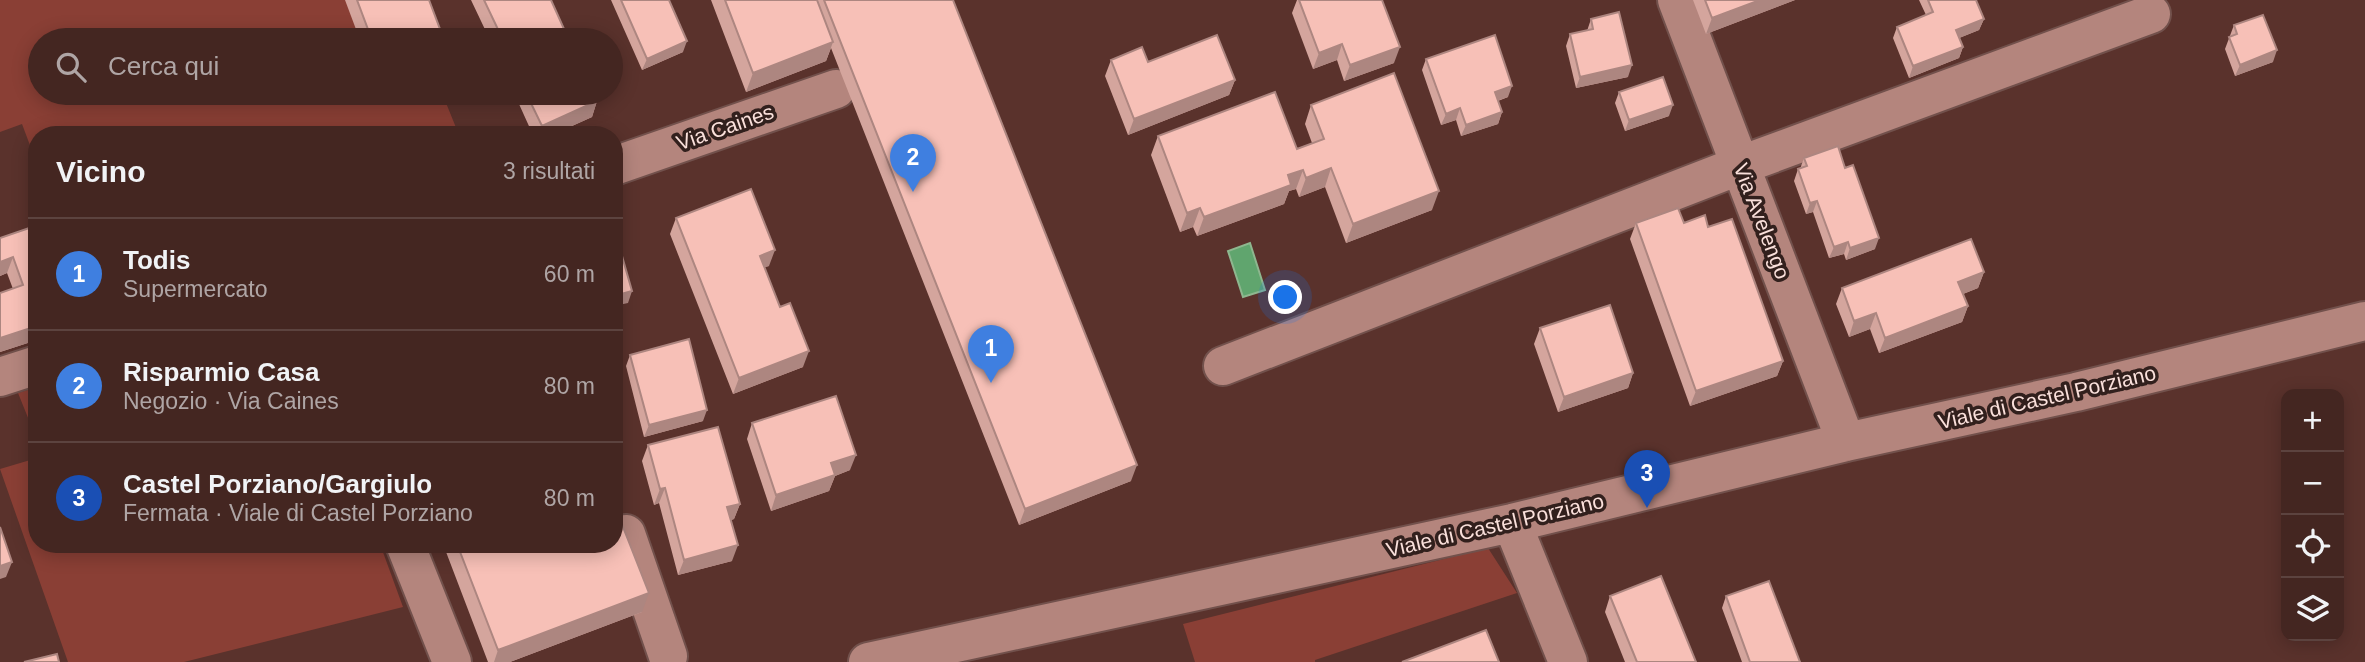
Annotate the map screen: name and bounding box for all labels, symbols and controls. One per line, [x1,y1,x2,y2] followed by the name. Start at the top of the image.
[28,28,623,105] search box
[52,48,90,86] icon: search
[108,51,219,81] text: Cerca qui
[673,100,777,154] street label: Via Caines
[890,134,936,192] pin: 2
[56,155,145,188] text: Vicino
[503,158,595,184] text: 3 risultati
[1729,160,1795,282] street label: Via Avelengo
[123,245,190,275] text: Todis
[73,261,85,287] text: 1
[544,261,595,287] text: 60 m
[123,276,267,302] text: Supermercato
[1268,280,1302,314] your location
[968,325,1014,383] pin: 1
[123,357,320,387] text: Risparmio Casa
[1936,361,2158,433] street label: Viale di Castel Porziano
[73,373,85,399] text: 2
[544,373,595,399] text: 80 m
[123,388,339,414] text: Negozio · Via Caines
[2281,389,2344,641] map controls
[2281,389,2344,452] button: +
[1624,450,1670,508] pin: 3
[2281,452,2344,515] button: −
[123,469,432,499] text: Castel Porziano/Gargiulo
[73,485,85,511] text: 3
[544,485,595,511] text: 80 m
[1384,489,1606,561] street label: Viale di Castel Porziano
[123,500,473,526] text: Fermata · Viale di Castel Porziano
[2281,515,2344,578] button: locate
[2281,578,2344,641] button: layers

